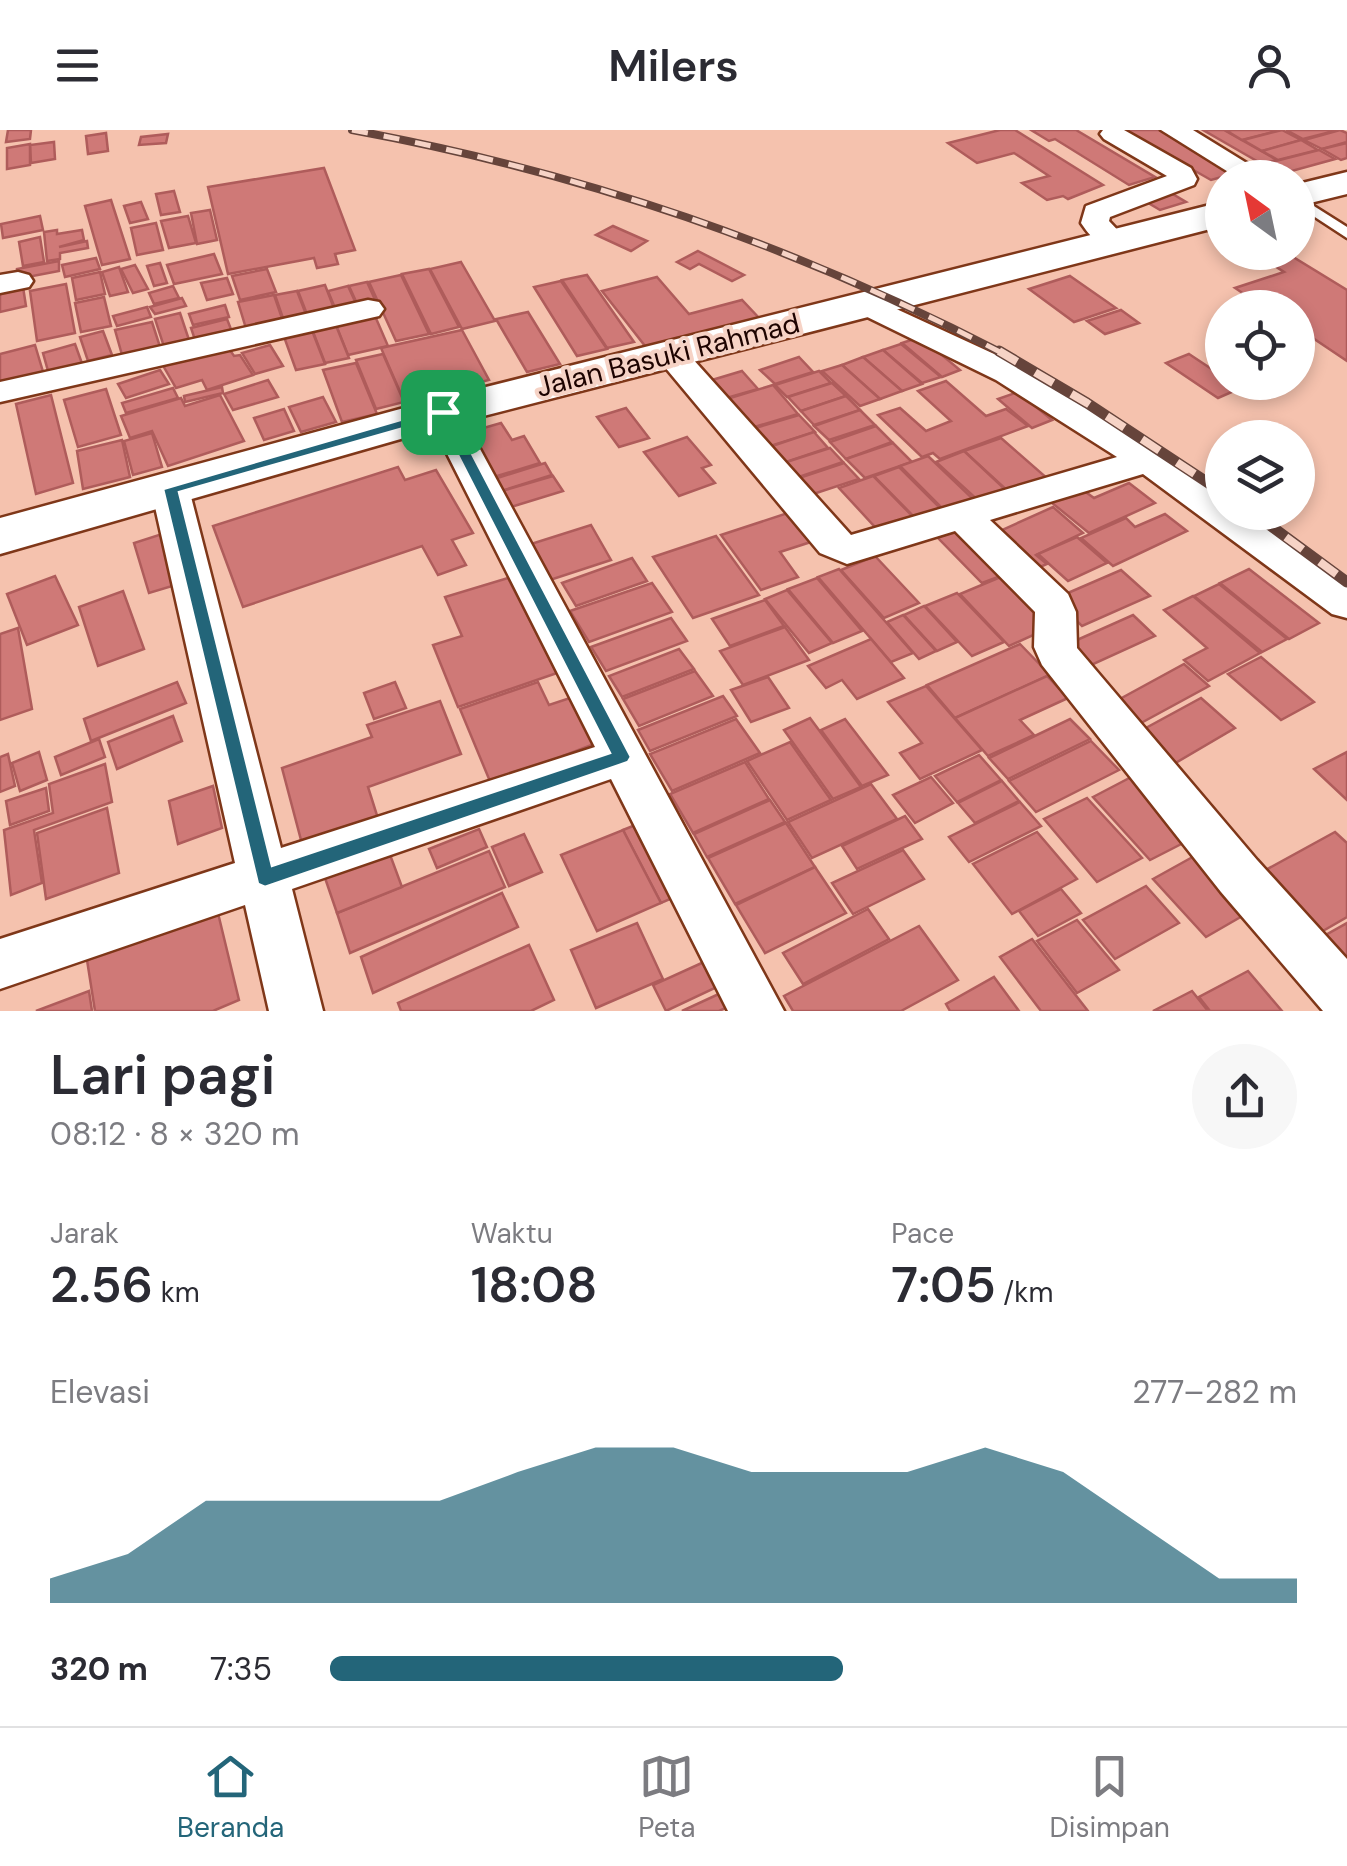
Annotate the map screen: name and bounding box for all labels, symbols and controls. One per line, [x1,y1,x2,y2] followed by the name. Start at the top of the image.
[608,36,739,95] text: Milers
[50,38,105,93] icon: menu
[1242,38,1297,93] icon: person
[1205,160,1315,270] north arrow
[1205,160,1315,530] map controls
[1205,290,1315,400] button: locate
[533,304,803,406] street label: Jalan Basuki Rahmad
[401,370,486,455] pin
[416,385,471,440] icon: arrive
[1205,420,1315,530] button: layers
[50,1039,275,1111] text: Lari pagi
[1192,1044,1297,1149] button: share
[50,1113,300,1155] text: 08:12 · 8 × 320 m
[50,1215,119,1252] text: Jarak
[471,1215,553,1252] text: Waktu
[891,1215,954,1252] text: Pace
[50,1252,153,1318] text: 2.56
[471,1252,597,1318] text: 18:08
[891,1252,996,1318] text: 7:05
[153,1274,200,1311] text: km
[996,1274,1053,1311] text: /km
[50,1371,150,1413] text: Elevasi
[1132,1371,1297,1413] text: 277–282 m
[50,1648,148,1690] text: 320 m
[210,1648,272,1690] text: 7:35
[177,1749,284,1846] tab: Beranda
[638,1749,695,1846] tab: Peta
[1049,1749,1170,1846] tab: Disimpan

